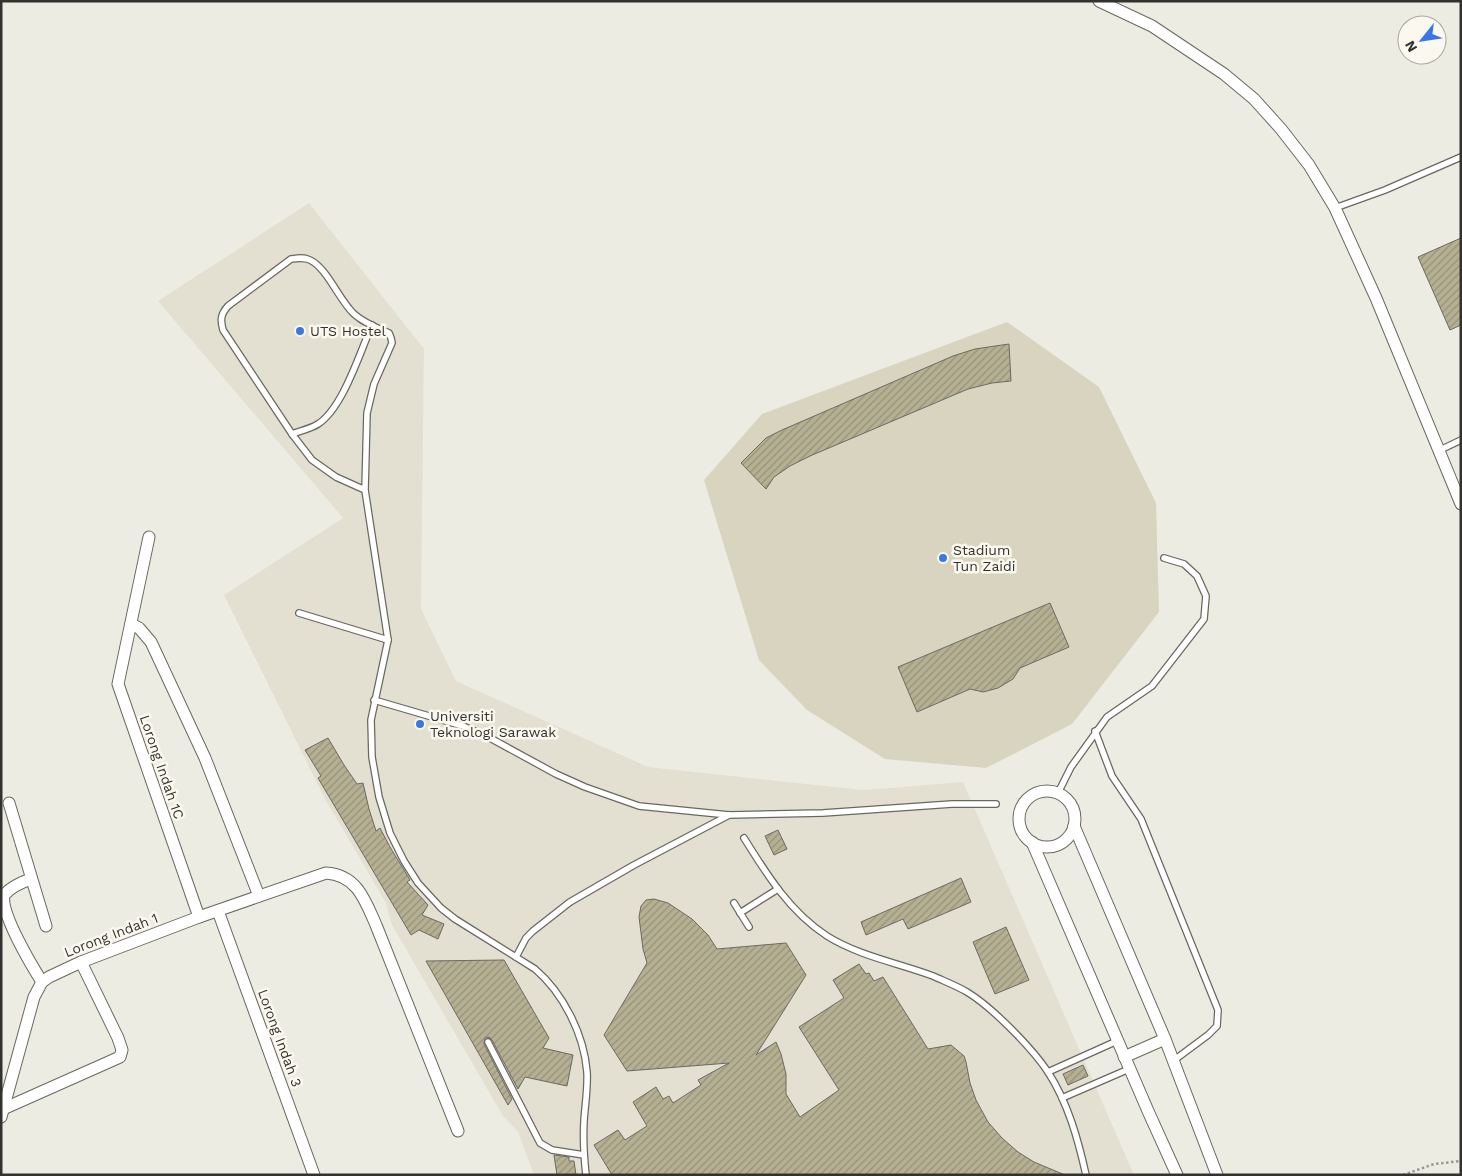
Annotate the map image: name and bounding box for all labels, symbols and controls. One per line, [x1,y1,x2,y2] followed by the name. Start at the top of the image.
[1397,15,1447,65] north arrow
[1401,38,1420,55] text: N
[310,323,387,339] place label: UTS Hostel
[294,325,306,337] marker: UTS Hostel
[953,542,1016,574] place label: Stadium Tun Zaidi
[937,552,949,564] marker: Stadium Tun Zaidi
[430,708,556,740] place label: Universiti Teknologi Sarawak
[137,713,187,821] street label: Lorong Indah 1C
[414,718,426,730] marker: Universiti Teknologi Sarawak
[62,910,160,960] street label: Lorong Indah 1
[255,987,305,1089] street label: Lorong Indah 3

